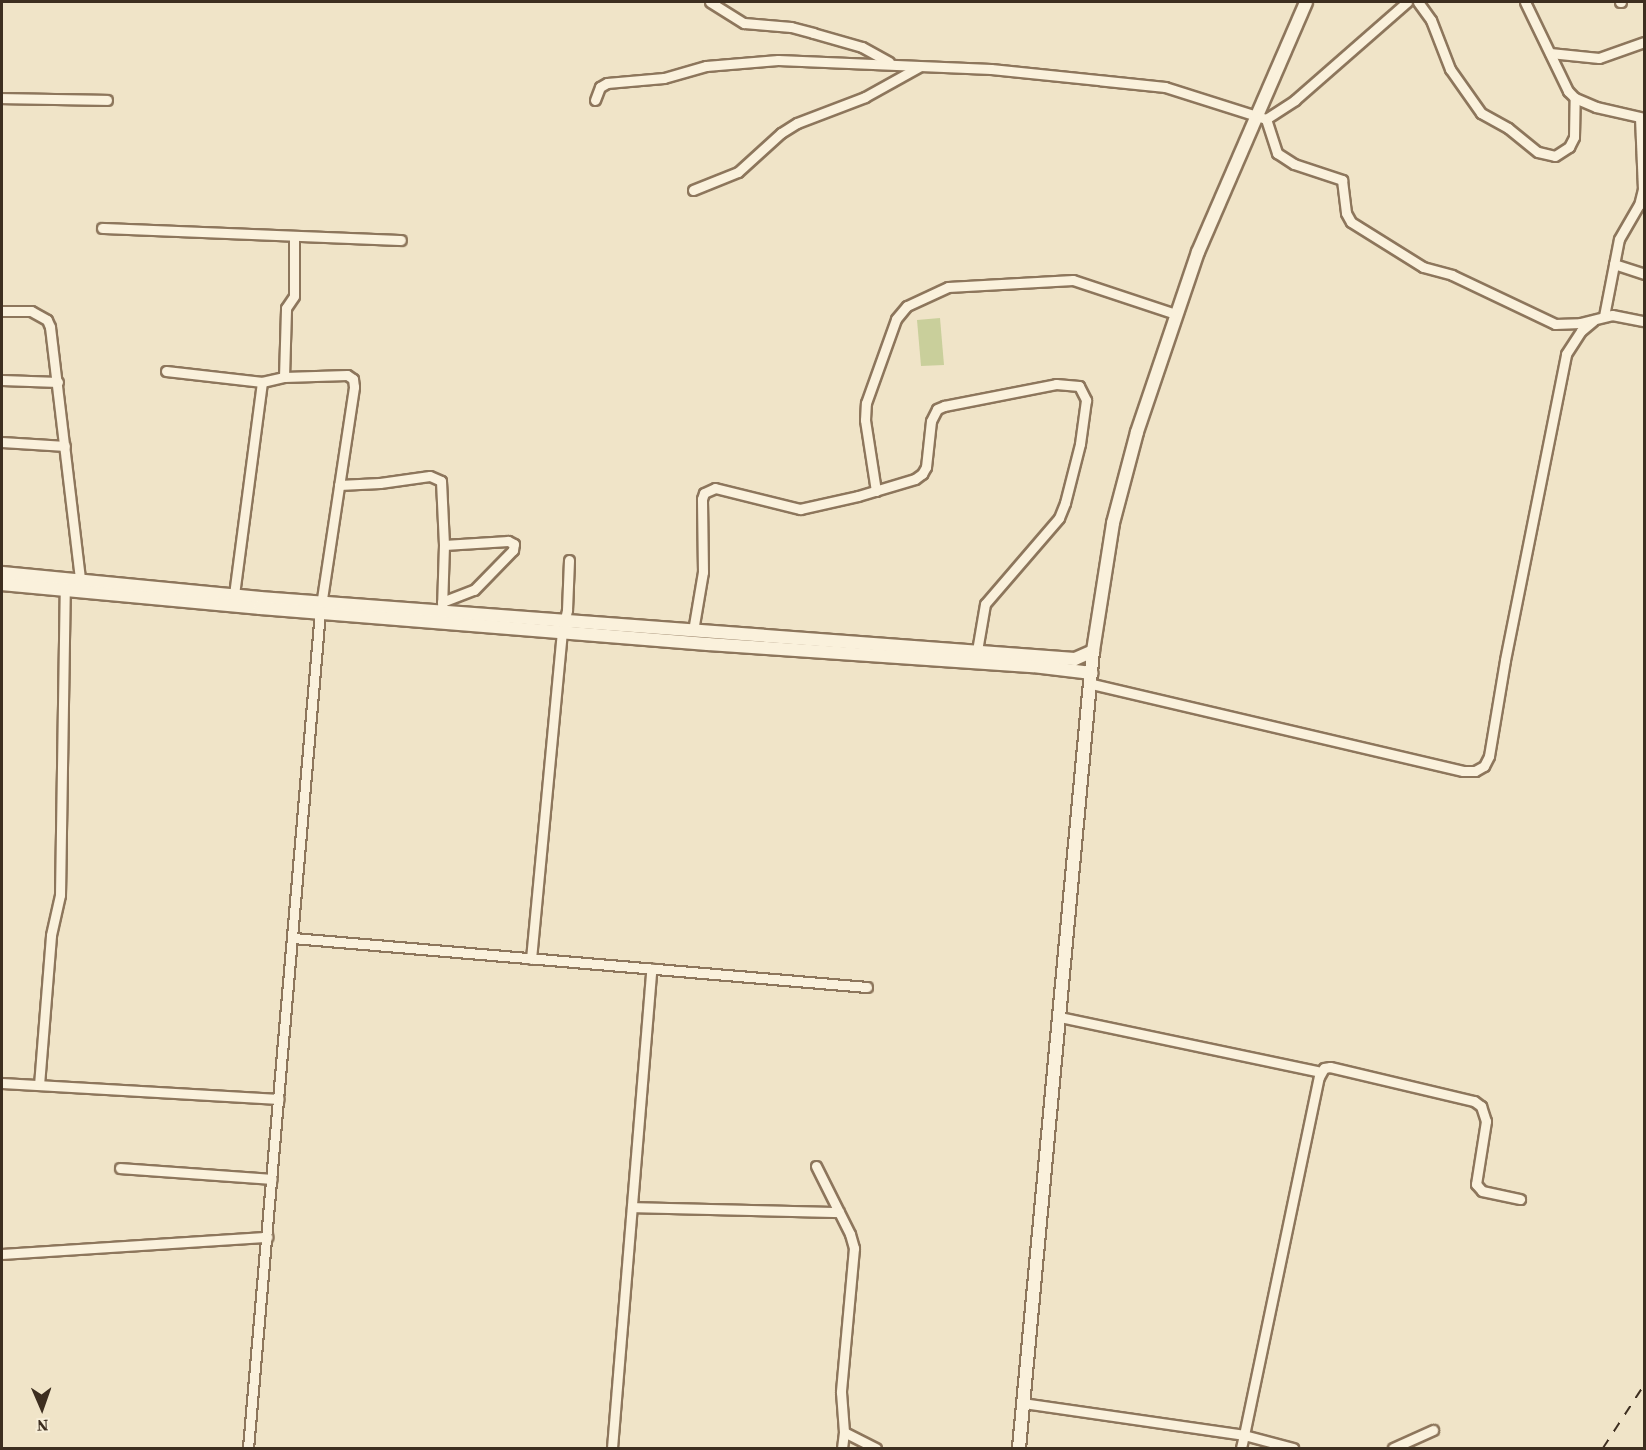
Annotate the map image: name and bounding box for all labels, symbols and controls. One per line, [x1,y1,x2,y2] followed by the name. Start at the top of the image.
[12,1378,72,1438] north arrow
[36,1415,49,1437] text: N

